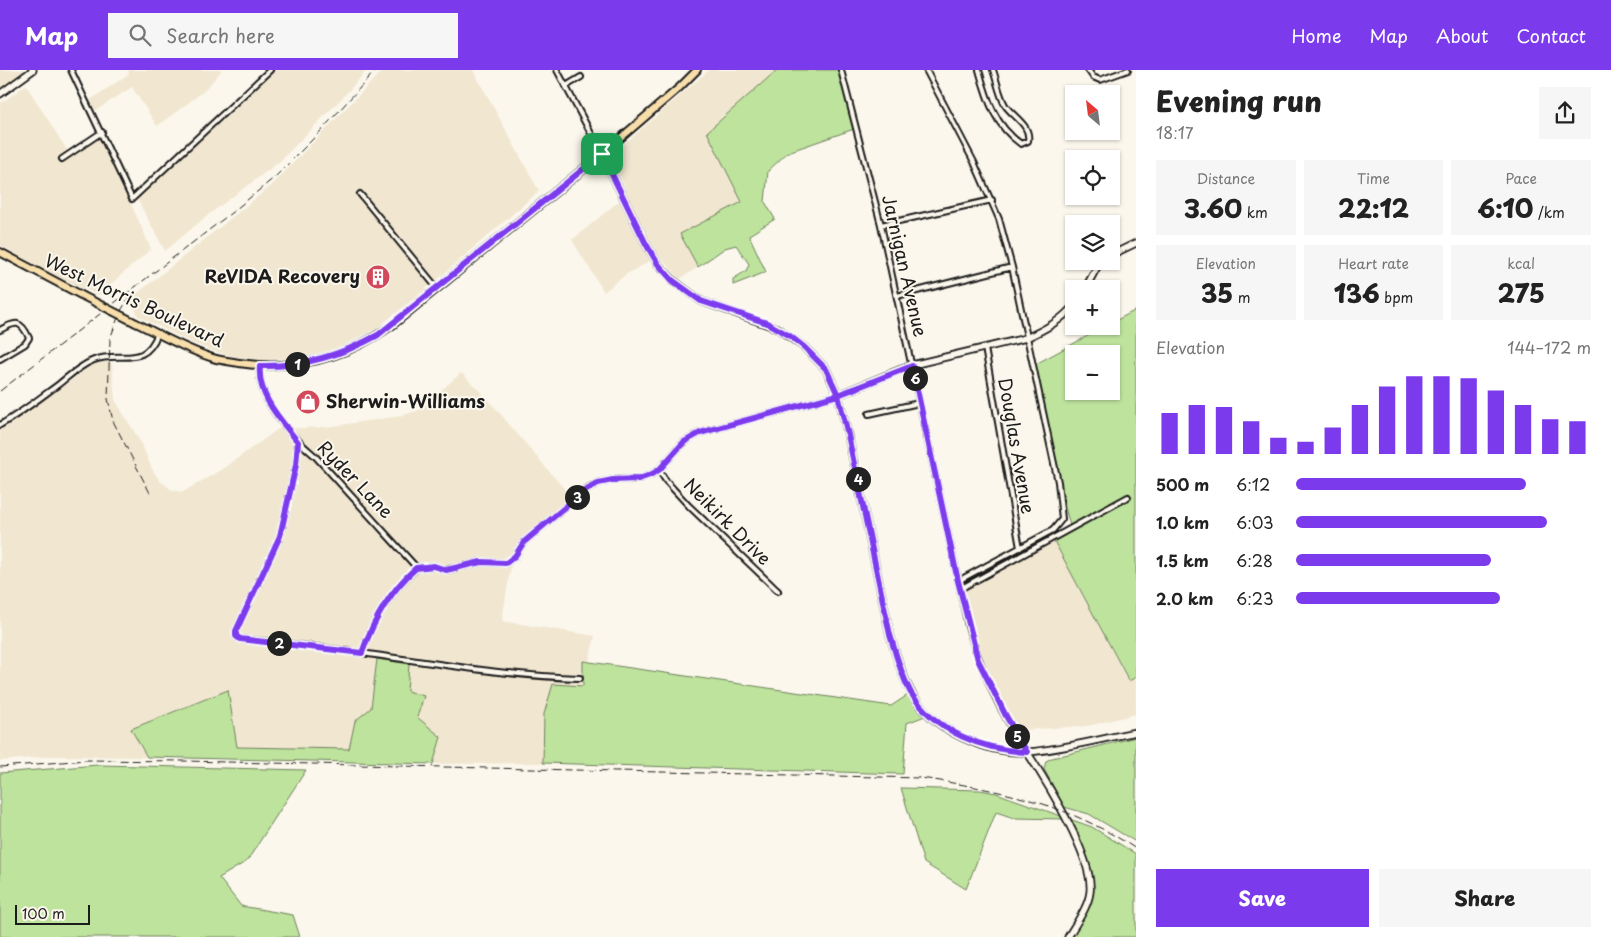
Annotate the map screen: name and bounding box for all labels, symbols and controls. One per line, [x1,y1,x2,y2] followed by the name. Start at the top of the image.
[108,13,458,58] search box
[25,17,78,53] text: Map
[126,21,154,49] icon: search
[166,21,275,49] text: Search here
[1291,22,1341,49] text: Home
[1369,22,1408,49] text: Map
[1436,22,1488,49] text: About
[1516,22,1586,49] text: Contact
[1156,79,1322,122] text: Evening run
[1065,85,1120,140] north arrow
[1065,85,1120,400] map controls
[1539,87,1591,139] button: share
[1156,120,1193,144] text: 18:17
[581,133,623,175] pin
[588,140,616,168] icon: arrive
[1065,150,1120,205] button: locate
[1196,168,1255,189] text: Distance
[1357,168,1390,189] text: Time
[1505,168,1537,189] text: Pace
[1184,189,1242,227] text: 3.60
[1338,189,1409,227] text: 22:12
[1478,189,1533,227] text: 6:10
[876,192,935,339] street label: Jarnigan Avenue
[1242,202,1268,223] text: km
[1533,202,1565,223] text: /km
[1065,215,1120,270] button: layers
[40,246,229,353] street label: West Morris Boulevard
[1196,253,1256,274] text: Elevation
[1338,253,1409,274] text: Heart rate
[1507,253,1535,274] text: kcal
[205,262,360,289] place label: ReVIDA Recovery
[365,264,391,290] building icon: ReVIDA Recovery
[1201,274,1233,312] text: 35
[1334,274,1380,312] text: 136
[1498,274,1545,312] text: 275
[1065,280,1120,335] button: +
[1233,287,1251,308] text: m
[1380,287,1413,308] text: bpm
[1156,335,1225,359] text: Elevation
[1507,335,1591,359] text: 144–172 m
[1065,345,1120,400] button: −
[284,352,310,376] pin: 1
[294,354,301,375] text: 1
[902,366,928,390] pin: 6
[911,368,920,389] text: 6
[992,376,1043,516] street label: Douglas Avenue
[326,387,485,414] place label: Sherwin-Williams
[295,389,321,415] shop icon: Sherwin-Williams
[312,434,400,524] street label: Ryder Lane
[846,466,870,492] pin: 4
[854,469,863,490] text: 4
[678,471,778,571] street label: Neikirk Drive
[1156,472,1209,496] text: 500 m
[1236,472,1270,496] text: 6:12
[564,484,590,510] pin: 3
[573,487,582,508] text: 3
[1156,510,1209,534] text: 1.0 km
[1236,510,1274,534] text: 6:03
[1156,548,1209,572] text: 1.5 km
[1236,548,1273,572] text: 6:28
[1156,586,1213,610] text: 2.0 km
[1236,586,1273,610] text: 6:23
[266,630,292,656] pin: 2
[275,633,284,654] text: 2
[1004,724,1030,748] pin: 5
[1013,726,1022,747] text: 5
[1156,869,1369,927] button: Save
[1379,869,1591,927] button: Share
[15,902,90,925] scale bar
[22,903,65,924] text: 100 m

